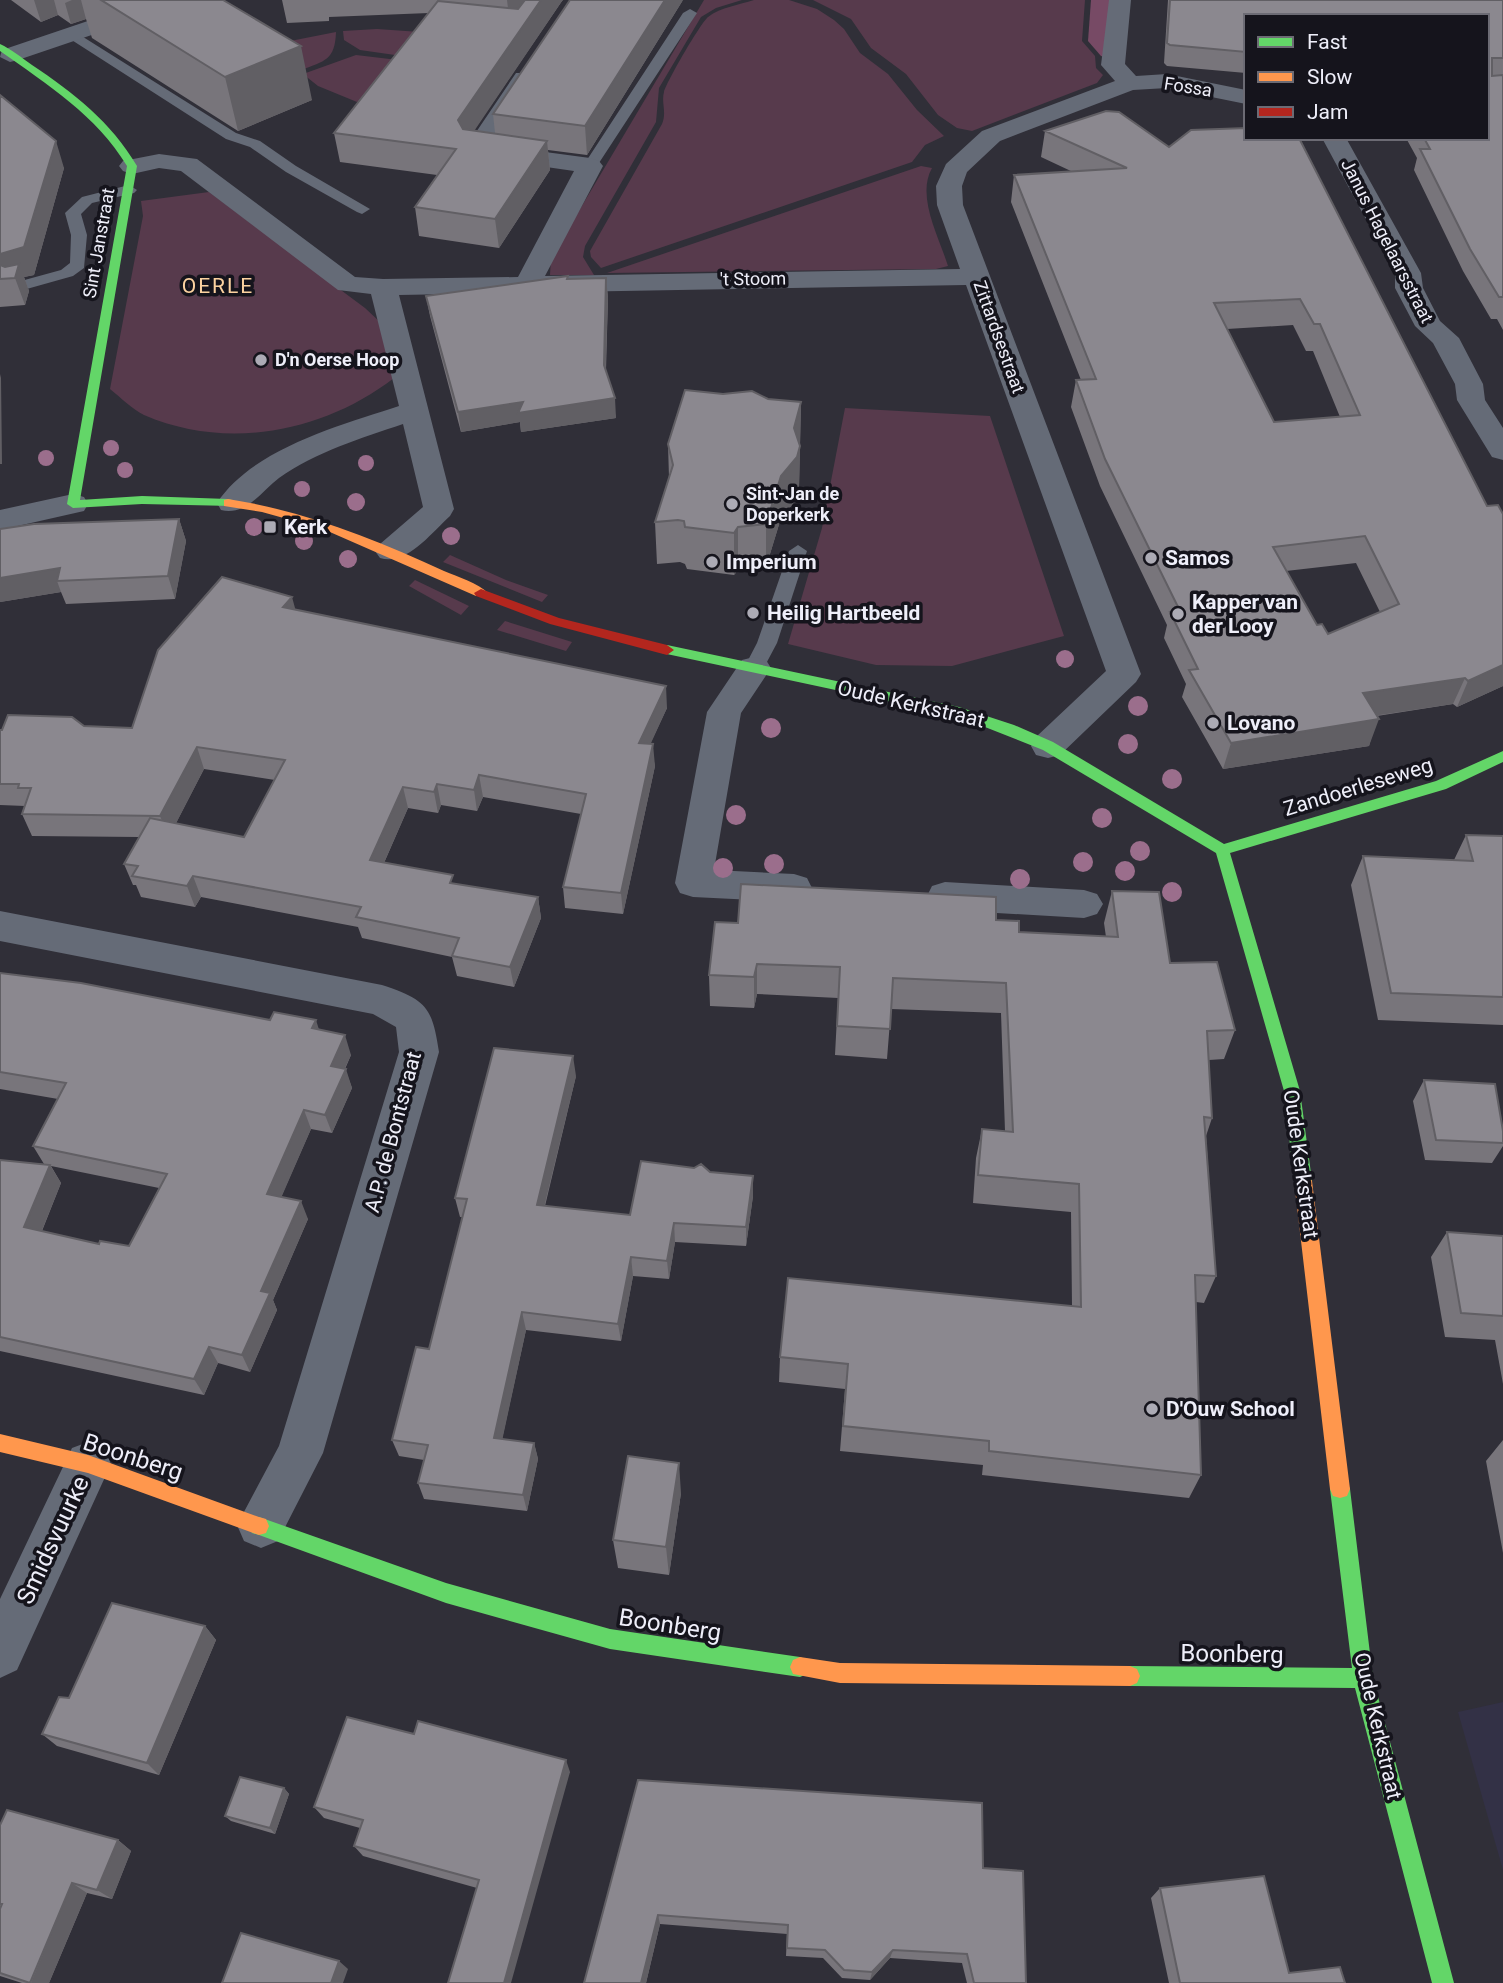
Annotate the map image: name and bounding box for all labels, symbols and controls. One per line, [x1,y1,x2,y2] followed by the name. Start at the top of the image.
[1244,14,1489,140] legend
[1307,30,1348,54] text: Fast
[1307,65,1353,89] text: Slow
[1163,72,1214,101] street label: Fossa
[1307,100,1348,124] text: Jam
[1337,155,1438,326] street label: Janus Hagelaarsstraat
[78,186,119,300] street label: Sint Janstraat
[720,267,786,290] street label: 't Stoom
[182,274,254,298] district label: OERLE
[969,278,1030,396] street label: Zittardsestraat
[275,349,399,370] place label: D'n Oerse Hoop
[253,352,269,368] marker: D'n Oerse Hoop
[746,483,840,525] place label: Sint-Jan de Doperkerk
[724,496,740,512] marker: Sint-Jan de Doperkerk
[284,515,328,539] place label: Kerk
[262,519,278,535] marker: Kerk
[1165,546,1230,570] place label: Samos
[726,550,817,574] place label: Imperium
[1143,550,1159,566] marker: Samos
[704,554,720,570] marker: Imperium
[1192,590,1298,638] place label: Kapper van der Looy
[767,601,920,625] place label: Heilig Hartbeeld
[745,605,761,621] marker: Heilig Hartbeeld
[1170,606,1186,622] marker: Kapper van der Looy
[835,675,987,733] street label: Oude Kerkstraat
[1227,711,1296,735] place label: Lovano
[1205,715,1221,731] marker: Lovano
[1281,753,1435,821] street label: Zandoerleseweg
[360,1049,426,1215] street label: A.P. de Bontstraat
[1279,1088,1323,1240] street label: Oude Kerkstraat
[1166,1397,1295,1421] place label: D'Ouw School
[1144,1401,1160,1417] marker: D'Ouw School
[80,1428,186,1486] street label: Boonberg
[11,1472,95,1608] street label: Smidsvuurke
[617,1603,723,1647] street label: Boonberg
[1180,1639,1284,1669] street label: Boonberg
[1349,1650,1407,1802] street label: Oude Kerkstraat

